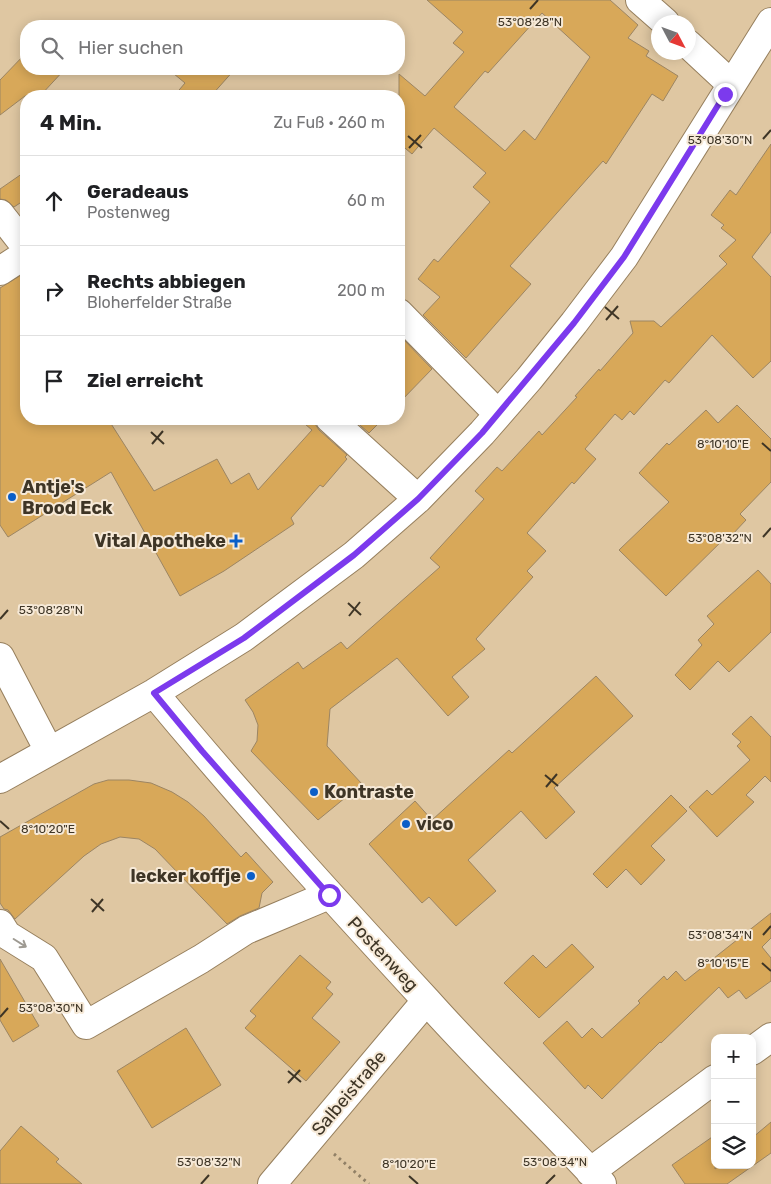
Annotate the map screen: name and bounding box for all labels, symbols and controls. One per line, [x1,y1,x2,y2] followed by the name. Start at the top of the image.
[498,15,562,29] text: 53°08'28"N
[651,15,696,60] north arrow
[20,20,405,75] search box
[38,34,66,62] icon: search
[78,36,184,59] text: Hier suchen
[714,83,737,106] route end
[40,110,102,135] text: 4 Min.
[273,113,385,132] text: Zu Fuß · 260 m
[688,133,752,147] text: 53°08'30"N
[87,180,189,203] text: Geradeaus
[40,187,68,215] icon: ahead
[347,191,385,210] text: 60 m
[87,203,170,222] text: Postenweg
[87,270,246,293] text: Rechts abbiegen
[40,277,68,305] icon: right
[337,281,385,300] text: 200 m
[87,293,232,312] text: Bloherfelder Straße
[40,367,68,395] icon: arrive
[87,369,203,392] text: Ziel erreicht
[697,437,749,451] text: 8°10'10"E
[22,476,113,519] place label: Antje's Brood Eck
[6,491,18,503] marker: Antje's Brood Eck
[94,530,226,552] place label: Vital Apotheke
[688,531,752,545] text: 53°08'32"N
[230,535,242,547] marker: Vital Apotheke
[19,603,83,617] text: 53°08'28"N
[324,781,414,803] place label: Kontraste
[308,786,320,798] marker: Kontraste
[416,813,453,835] place label: vico
[400,818,412,830] marker: vico
[21,822,75,836] text: 8°10'20"E
[130,865,241,887] place label: lecker koffje
[245,870,257,882] marker: lecker koffje
[318,884,341,907] route start
[343,912,423,996] street label: Postenweg
[688,928,752,942] text: 53°08'34"N
[12,938,26,948] one-way arrow
[697,956,749,970] text: 8°10'15"E
[19,1001,83,1015] text: 53°08'30"N
[711,1034,756,1169] map controls
[711,1034,756,1079] button: +
[307,1046,391,1140] street label: Salbeistraße
[711,1079,756,1124] button: −
[711,1124,756,1169] button: layers
[177,1155,241,1169] text: 53°08'32"N
[523,1155,587,1169] text: 53°08'34"N
[382,1157,436,1171] text: 8°10'20"E

